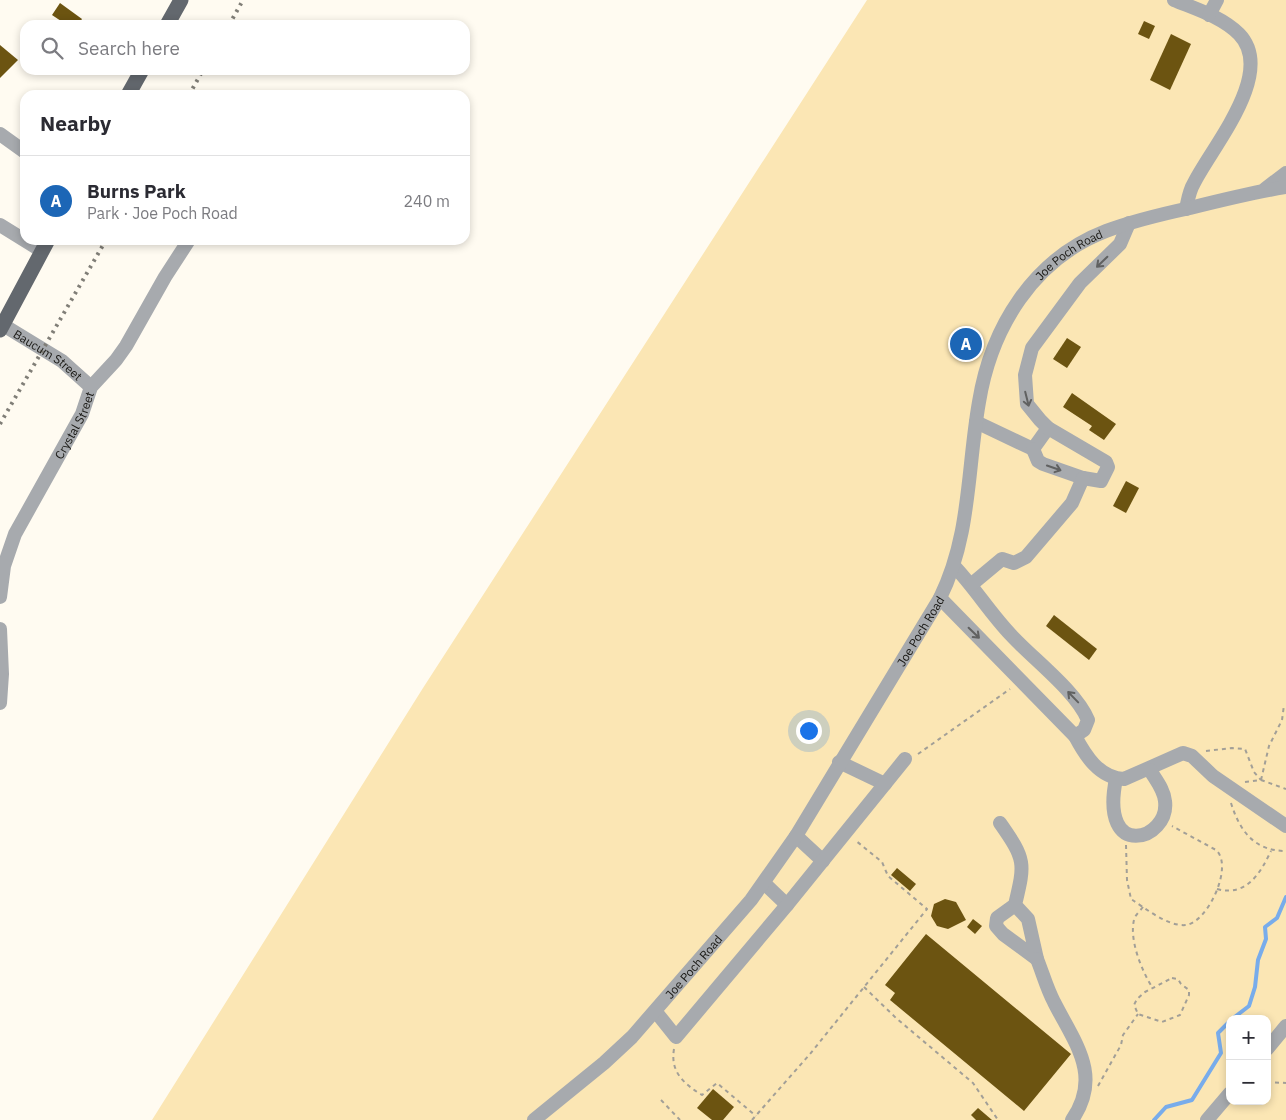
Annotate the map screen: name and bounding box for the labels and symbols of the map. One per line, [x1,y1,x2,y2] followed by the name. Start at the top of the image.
[1032,226,1105,283] street label: Joe Poch Road
[1096,256,1108,268] one-way arrow
[950,325,982,363] pin: A
[11,326,86,383] street label: Baucum Street
[51,390,96,462] street label: Crystal Street
[1023,390,1032,406] one-way arrow
[1046,464,1062,473] one-way arrow
[893,593,947,669] street label: Joe Poch Road
[967,627,980,639] one-way arrow
[1067,691,1079,704] one-way arrow
[796,718,822,744] your location
[662,931,725,1001] street label: Joe Poch Road

